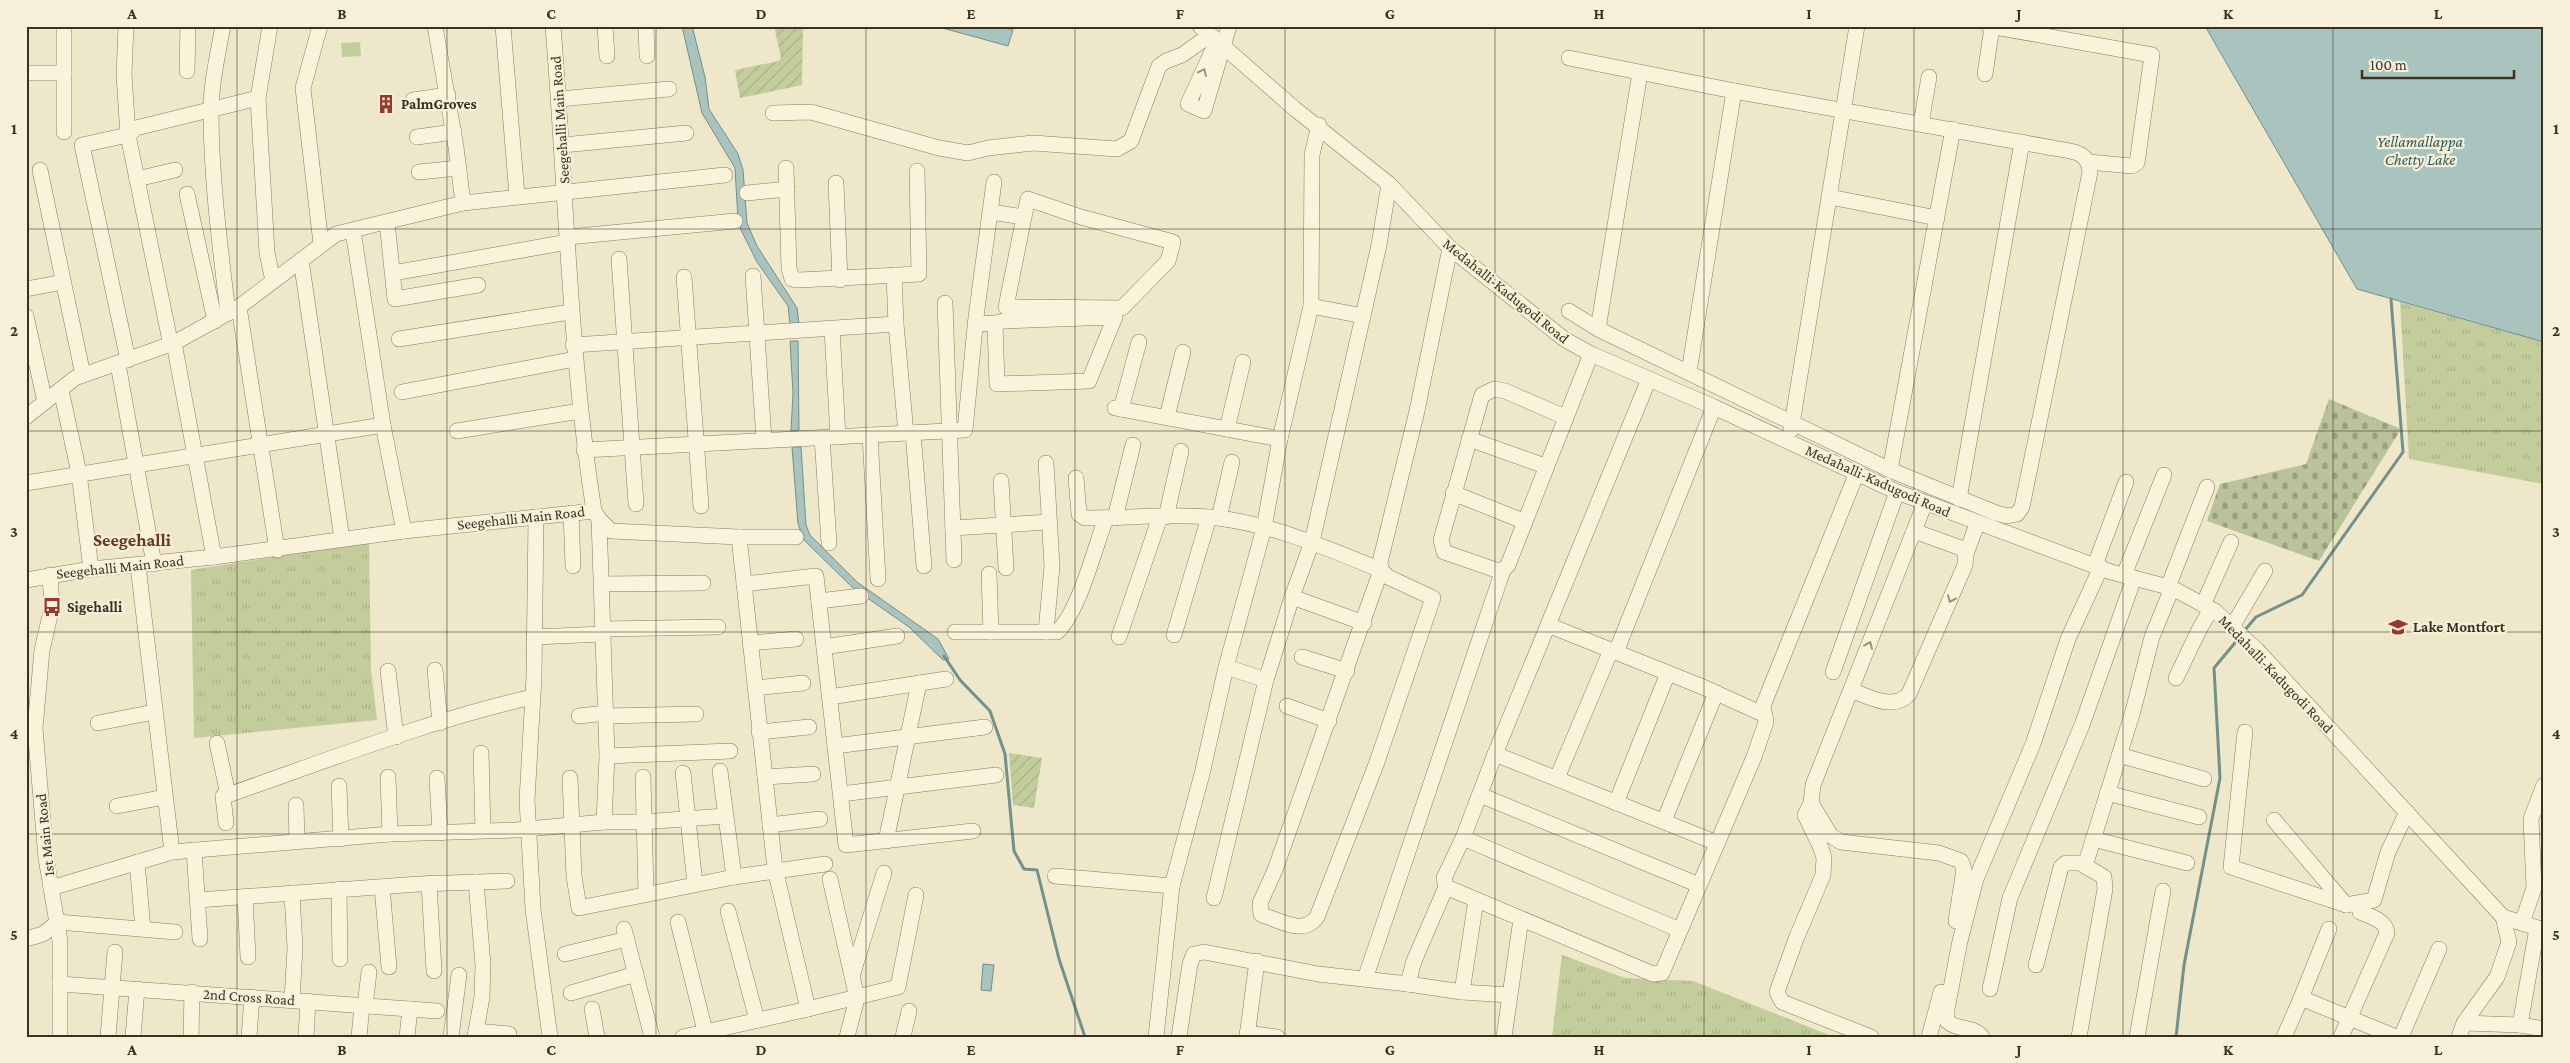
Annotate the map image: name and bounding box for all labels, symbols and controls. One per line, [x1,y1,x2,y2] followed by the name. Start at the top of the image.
[126,5,137,22] text: A
[337,5,347,22] text: B
[546,5,556,22] text: C
[755,5,767,22] text: D
[966,5,976,22] text: E
[1176,5,1185,22] text: F
[1385,5,1395,22] text: G
[1594,5,1605,22] text: H
[1806,5,1812,22] text: I
[2014,5,2022,22] text: J
[2223,5,2234,22] text: K
[2434,5,2443,22] text: L
[2362,48,2515,80] scale bar
[548,55,573,185] street label: Seegehalli Main Road
[2370,57,2407,73] text: 100 m
[1196,69,1206,78] one-way arrow
[375,93,397,115] building icon: PalmGroves
[401,96,477,112] place label: PalmGroves
[11,120,17,137] text: 1
[2553,120,2559,137] text: 1
[2377,133,2464,169] water label: Yellamallappa Chetty Lake
[1439,235,1572,347] street label: Medahalli-Kadugodi Road
[10,322,18,339] text: 2
[2552,322,2560,339] text: 2
[1803,442,1953,521] street label: Medahalli-Kadugodi Road
[456,503,586,534] street label: Seegehalli Main Road
[10,523,18,540] text: 3
[2552,523,2560,540] text: 3
[93,530,172,550] district label: Seegehalli
[55,552,185,583] street label: Seegehalli Main Road
[1946,594,1957,603] one-way arrow
[41,596,63,618] bus stop icon: Sigehalli
[67,599,123,615] place label: Sigehalli
[2215,612,2336,737] street label: Medahalli-Kadugodi Road
[2387,616,2409,638] school or university icon: Lake Montfort
[2413,619,2506,635] place label: Lake Montfort
[1863,641,1873,650] one-way arrow
[10,725,19,742] text: 4
[2552,725,2561,742] text: 4
[33,793,57,877] street label: 1st Main Road
[10,926,18,943] text: 5
[2552,926,2560,943] text: 5
[202,986,296,1008] street label: 2nd Cross Road
[126,1041,137,1058] text: A
[337,1041,347,1058] text: B
[546,1041,556,1058] text: C
[755,1041,767,1058] text: D
[966,1041,976,1058] text: E
[1176,1041,1185,1058] text: F
[1385,1041,1395,1058] text: G
[1594,1041,1605,1058] text: H
[1806,1041,1812,1058] text: I
[2014,1041,2022,1058] text: J
[2223,1041,2234,1058] text: K
[2434,1041,2443,1058] text: L

